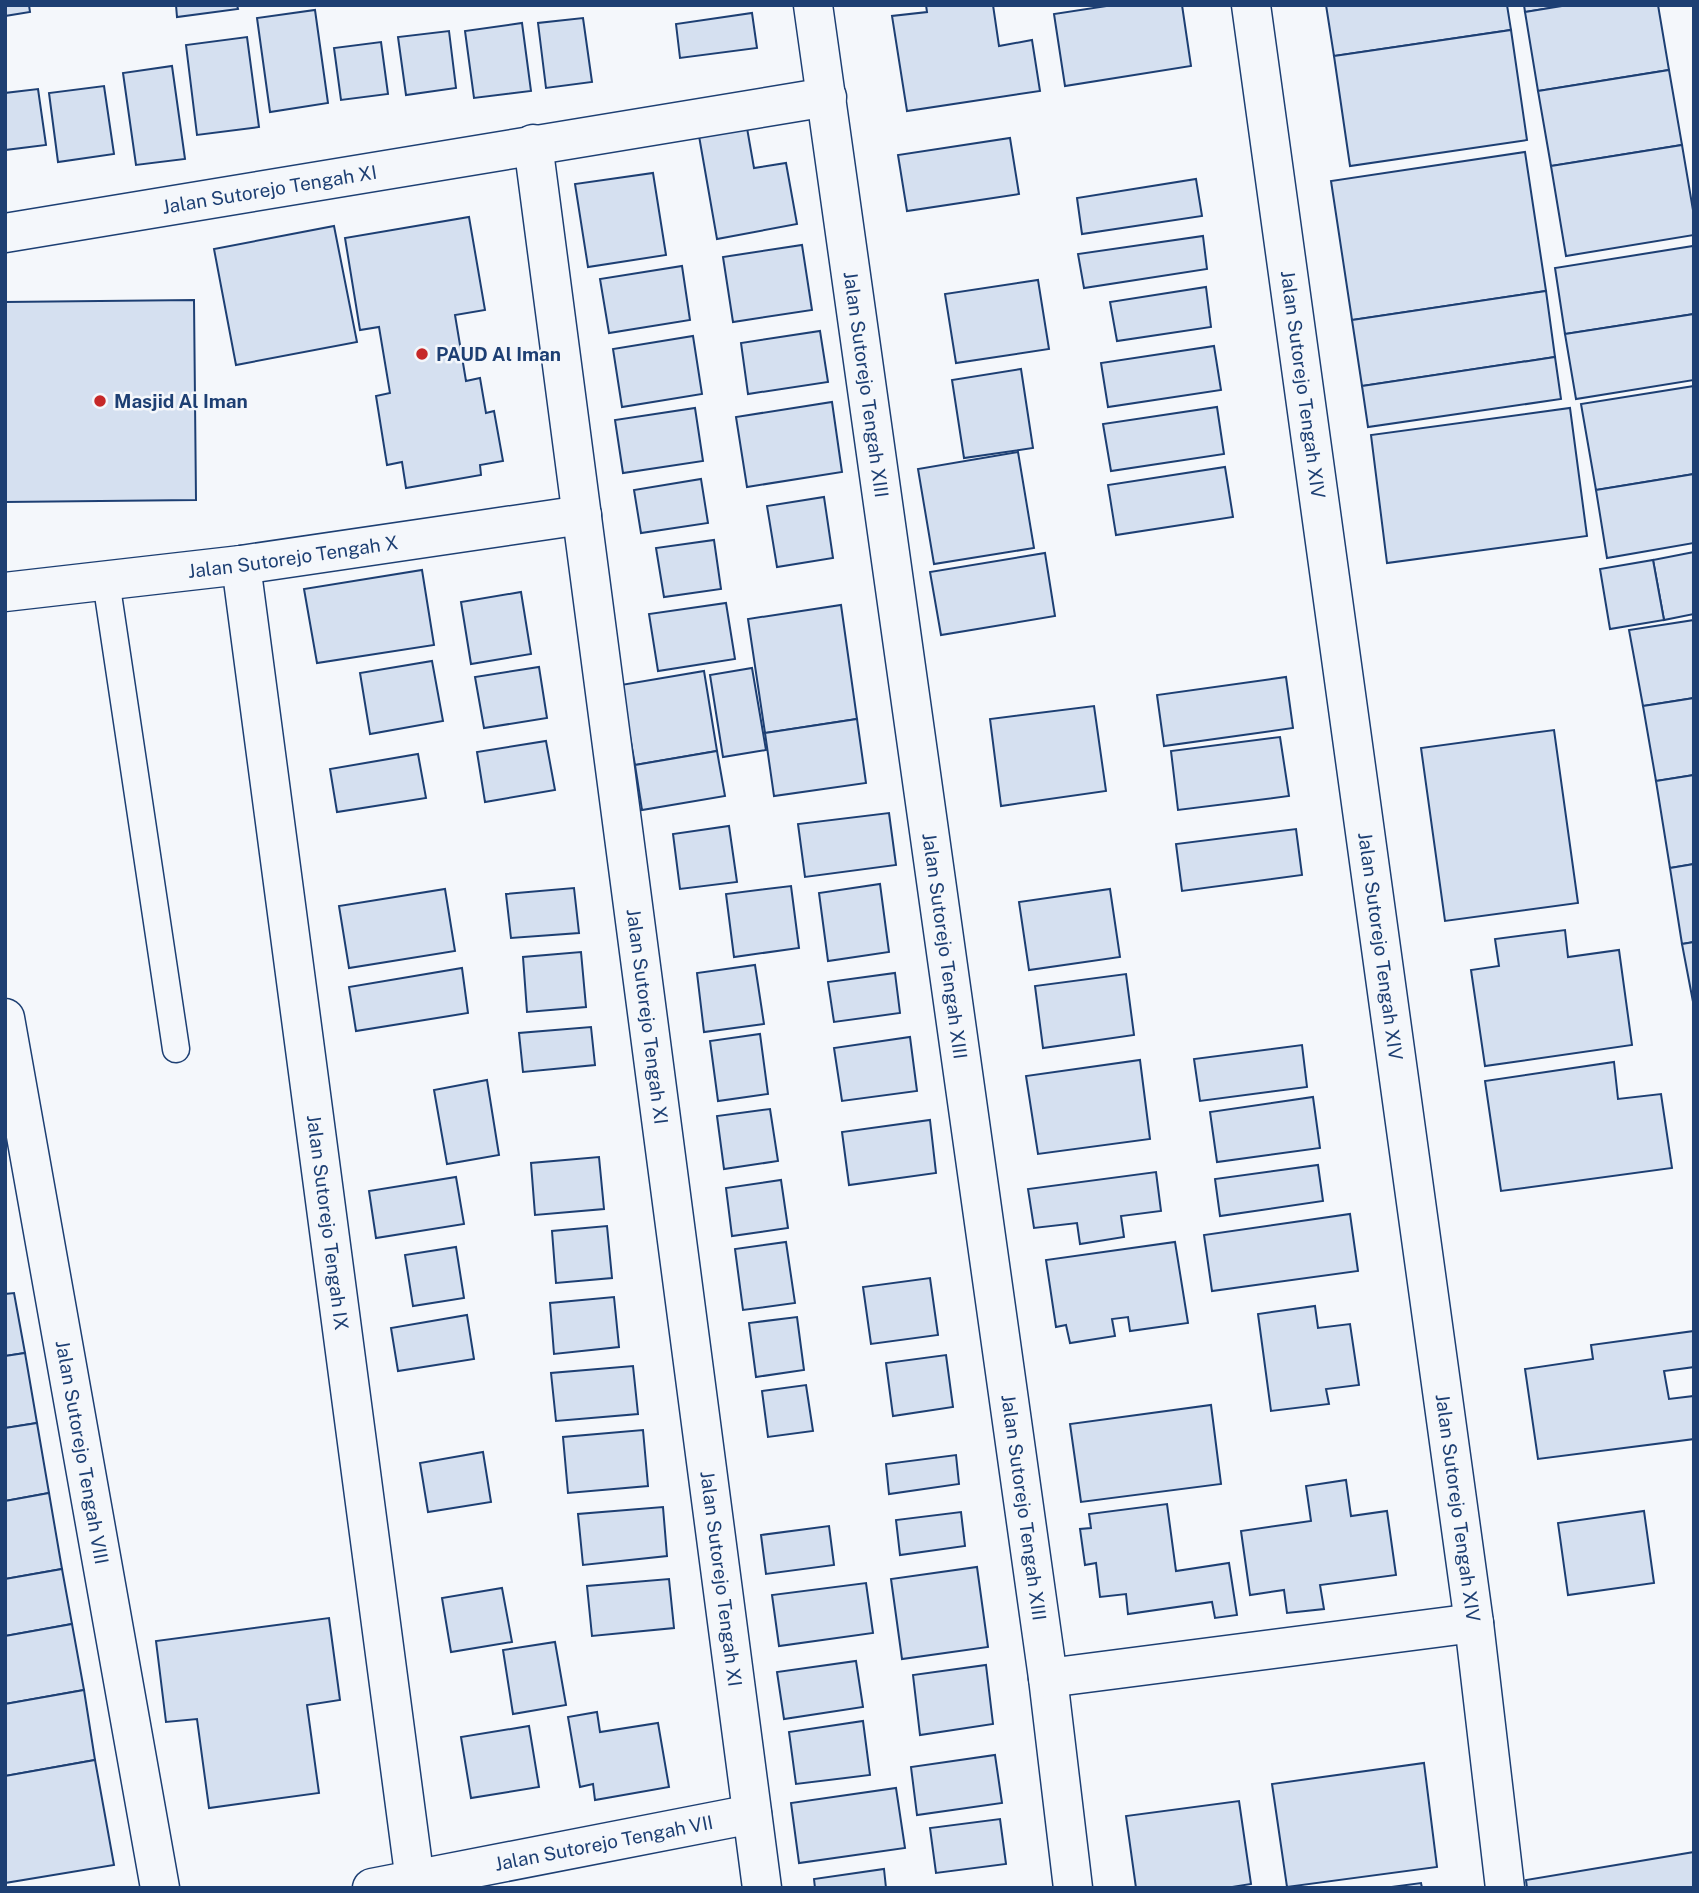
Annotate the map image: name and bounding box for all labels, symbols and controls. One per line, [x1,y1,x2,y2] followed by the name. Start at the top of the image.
[160,161,378,218] street label: Jalan Sutorejo Tengah XI
[1277,269,1330,500] street label: Jalan Sutorejo Tengah XIV
[840,270,893,499] street label: Jalan Sutorejo Tengah XIII
[436,343,561,365] place label: PAUD Al Iman
[414,346,430,362] marker: PAUD Al Iman
[114,390,248,412] place label: Masjid Al Iman
[92,393,108,409] marker: Masjid Al Iman
[187,531,399,582] street label: Jalan Sutorejo Tengah X
[918,831,972,1060] street label: Jalan Sutorejo Tengah XIII
[1354,831,1407,1062] street label: Jalan Sutorejo Tengah XIV
[623,907,673,1126] street label: Jalan Sutorejo Tengah XI
[303,1113,353,1332] street label: Jalan Sutorejo Tengah IX
[52,1338,113,1566] street label: Jalan Sutorejo Tengah VIII
[1432,1392,1485,1624] street label: Jalan Sutorejo Tengah XIV
[997,1393,1051,1622] street label: Jalan Sutorejo Tengah XIII
[696,1469,746,1688] street label: Jalan Sutorejo Tengah XI
[493,1811,715,1875] street label: Jalan Sutorejo Tengah VII

